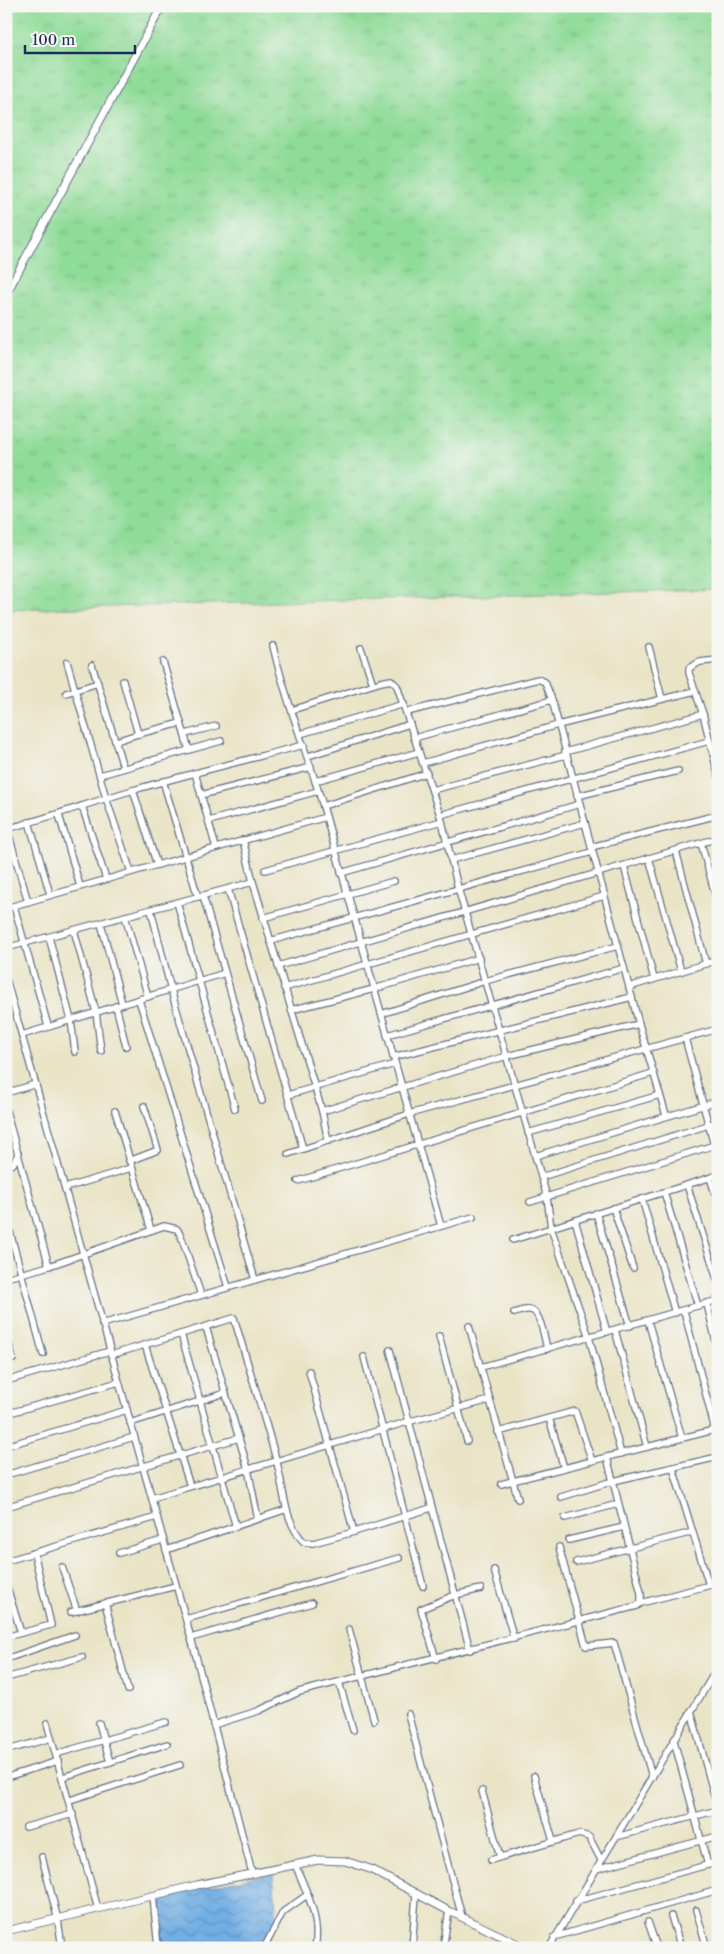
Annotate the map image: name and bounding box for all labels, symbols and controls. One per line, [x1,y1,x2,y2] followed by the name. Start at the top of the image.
[25,22,135,54] scale bar
[32,30,75,49] text: 100 m

